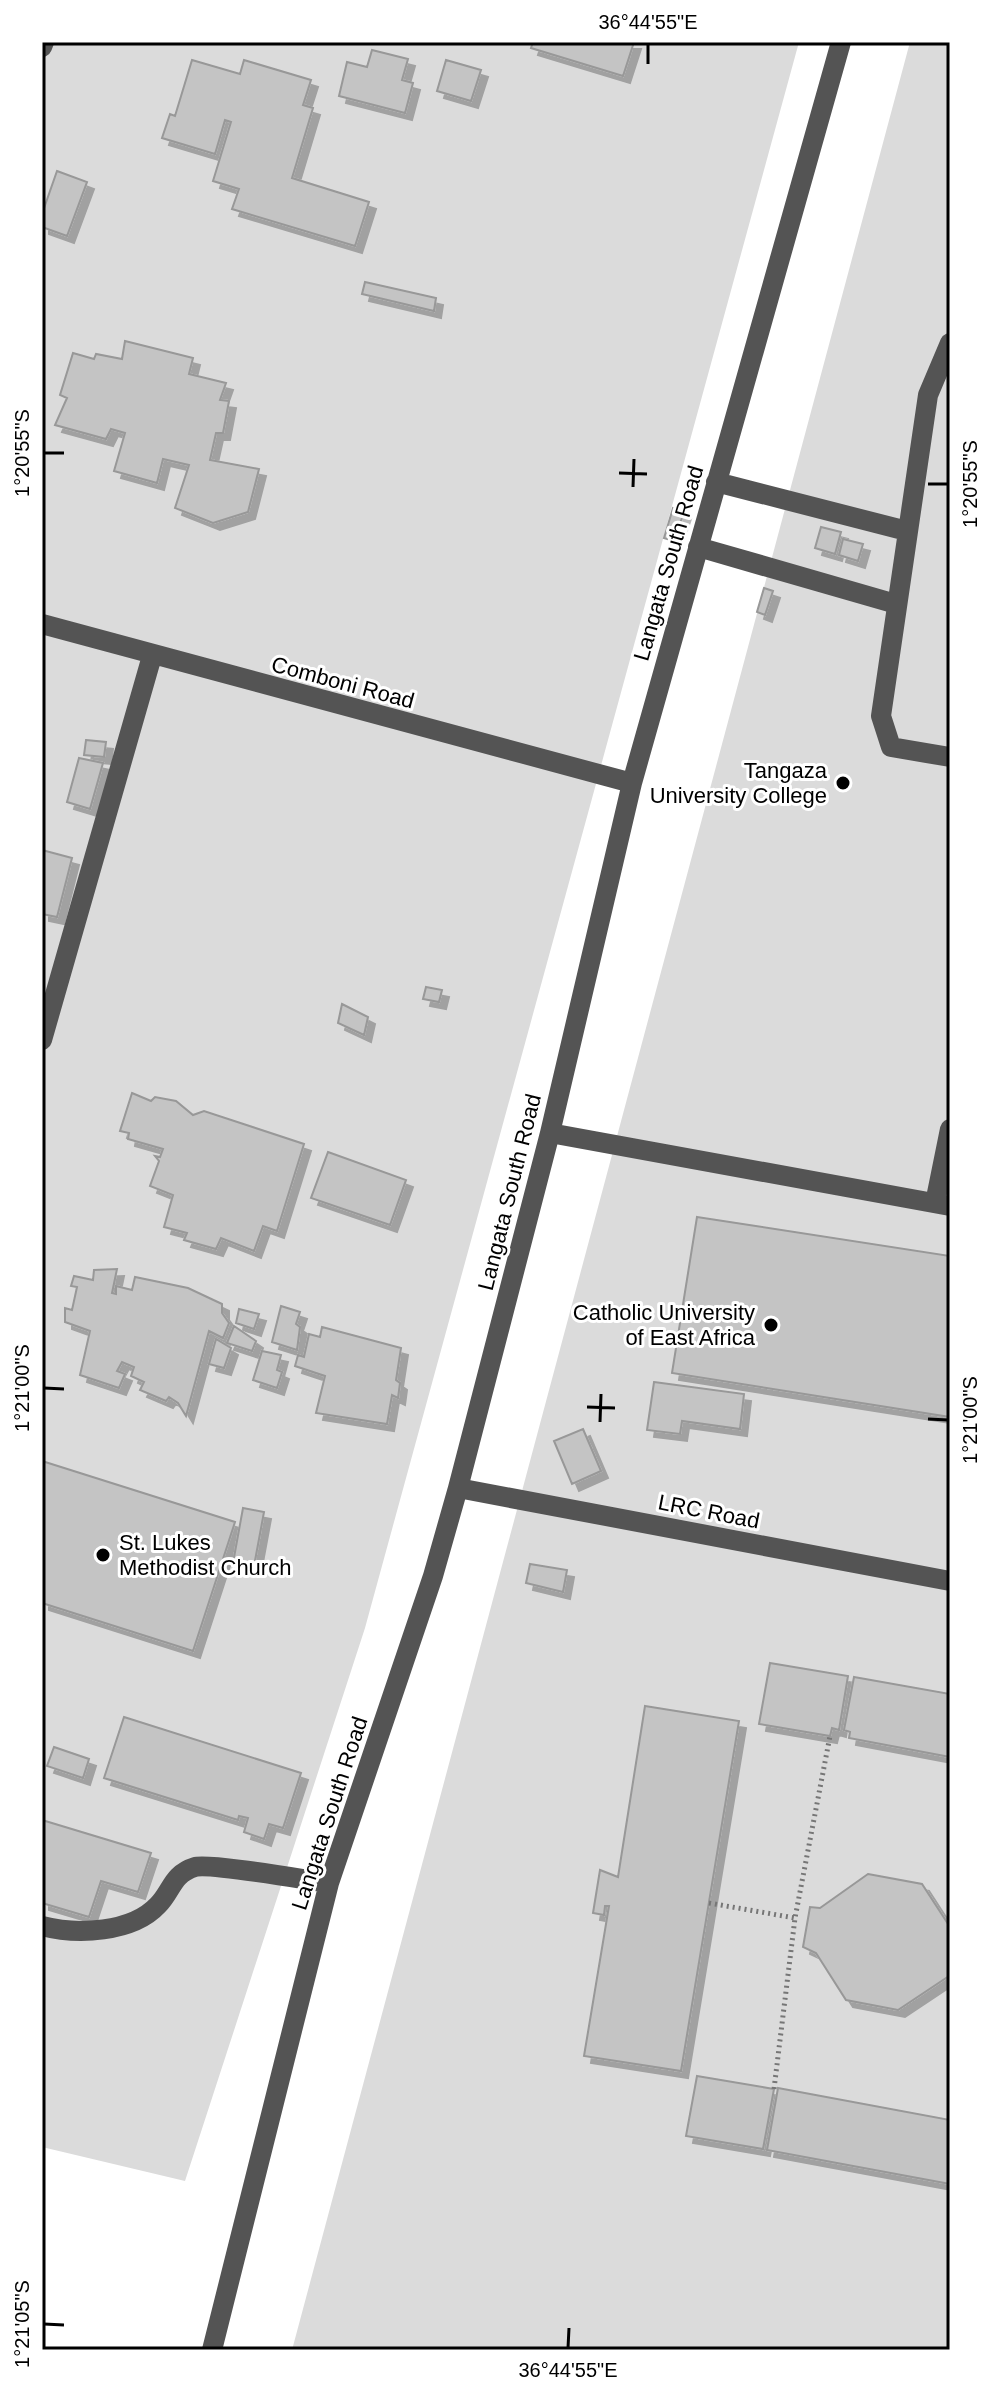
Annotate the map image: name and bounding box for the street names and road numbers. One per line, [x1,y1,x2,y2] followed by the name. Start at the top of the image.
[629,463,708,664] street label: Langata South Road
[269,651,417,714] street label: Comboni Road
[473,1091,546,1293] street label: Langata South Road
[656,1489,762,1534] street label: LRC Road
[286,1713,373,1913] street label: Langata South Road

